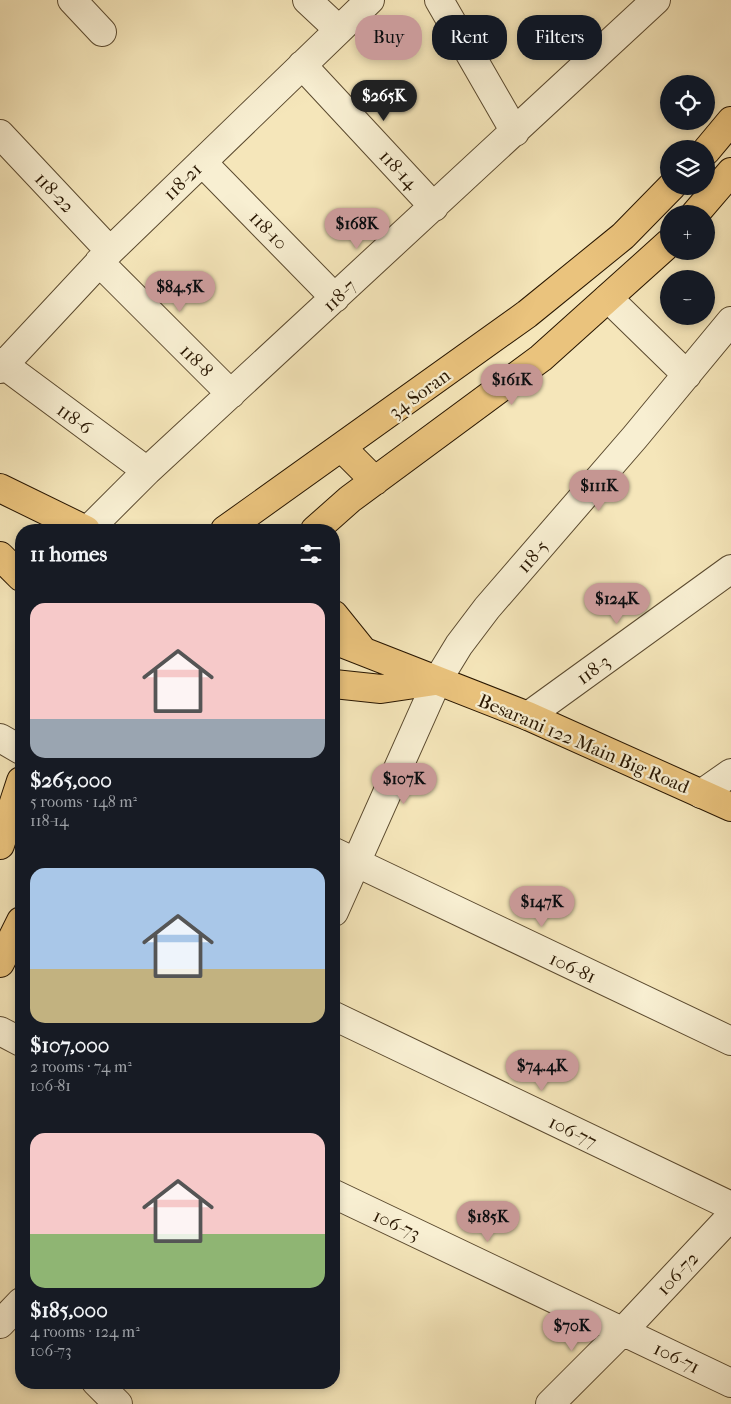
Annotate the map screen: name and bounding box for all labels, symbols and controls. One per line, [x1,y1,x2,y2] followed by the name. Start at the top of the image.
[355,15,422,60] chip: Buy
[432,15,507,60] chip: Rent
[517,15,602,60] chip: Filters
[660,75,715,325] map controls
[660,75,715,130] button: locate
[349,80,419,122] pin: $265K
[362,86,406,105] text: $265K
[660,140,715,195] button: layers
[375,145,423,195] street label: 118-14
[159,158,206,205] street label: 118-21
[30,168,79,218] street label: 118-22
[660,205,715,260] button: +
[245,207,292,255] street label: 118-10
[322,208,392,250] pin: $168K
[336,214,378,233] text: $168K
[139,270,221,313] pin: $84.5K
[660,270,715,325] button: −
[319,275,361,316] street label: 118-7
[156,277,204,296] text: $84.5K
[175,340,217,382] street label: 118-8
[385,364,454,423] street label: 34 Soran
[477,364,547,406] pin: $161K
[492,370,532,389] text: $161K
[52,399,97,439] street label: 118-6
[564,470,634,512] pin: $111K
[580,476,618,495] text: $111K
[513,536,553,578] street label: 118-5
[297,540,325,568] icon: filters
[30,542,107,566] text: 11 homes
[582,582,652,625] pin: $124K
[595,589,639,608] text: $124K
[133,636,223,726] icon: home
[573,650,615,689] street label: 118-3
[475,689,693,799] street label: Besarani 122 Main Big Road
[369,762,439,805] pin: $107K
[30,768,112,792] text: $265,000
[383,769,425,788] text: $107K
[30,792,137,811] text: 5 rooms · 148 m²
[30,811,69,830] text: 118-14
[507,886,577,928] pin: $147K
[521,892,563,911] text: $147K
[133,901,223,991] icon: home
[546,948,599,988] street label: 106-81
[30,1033,109,1057] text: $107,000
[501,1050,583,1092] pin: $74.4K
[517,1056,567,1075] text: $74.4K
[30,1057,132,1076] text: 2 rooms · 74 m²
[30,1076,71,1095] text: 106-81
[545,1111,600,1153] street label: 106-77
[133,1166,223,1256] icon: home
[453,1200,523,1243] pin: $185K
[370,1205,424,1245] street label: 106-73
[467,1207,509,1226] text: $185K
[652,1247,703,1300] street label: 106-72
[30,1298,108,1322] text: $185,000
[542,1310,602,1352] pin: $70K
[554,1316,590,1335] text: $70K
[30,1322,140,1341] text: 4 rooms · 124 m²
[650,1337,703,1378] street label: 106-71
[30,1341,72,1360] text: 106-73

